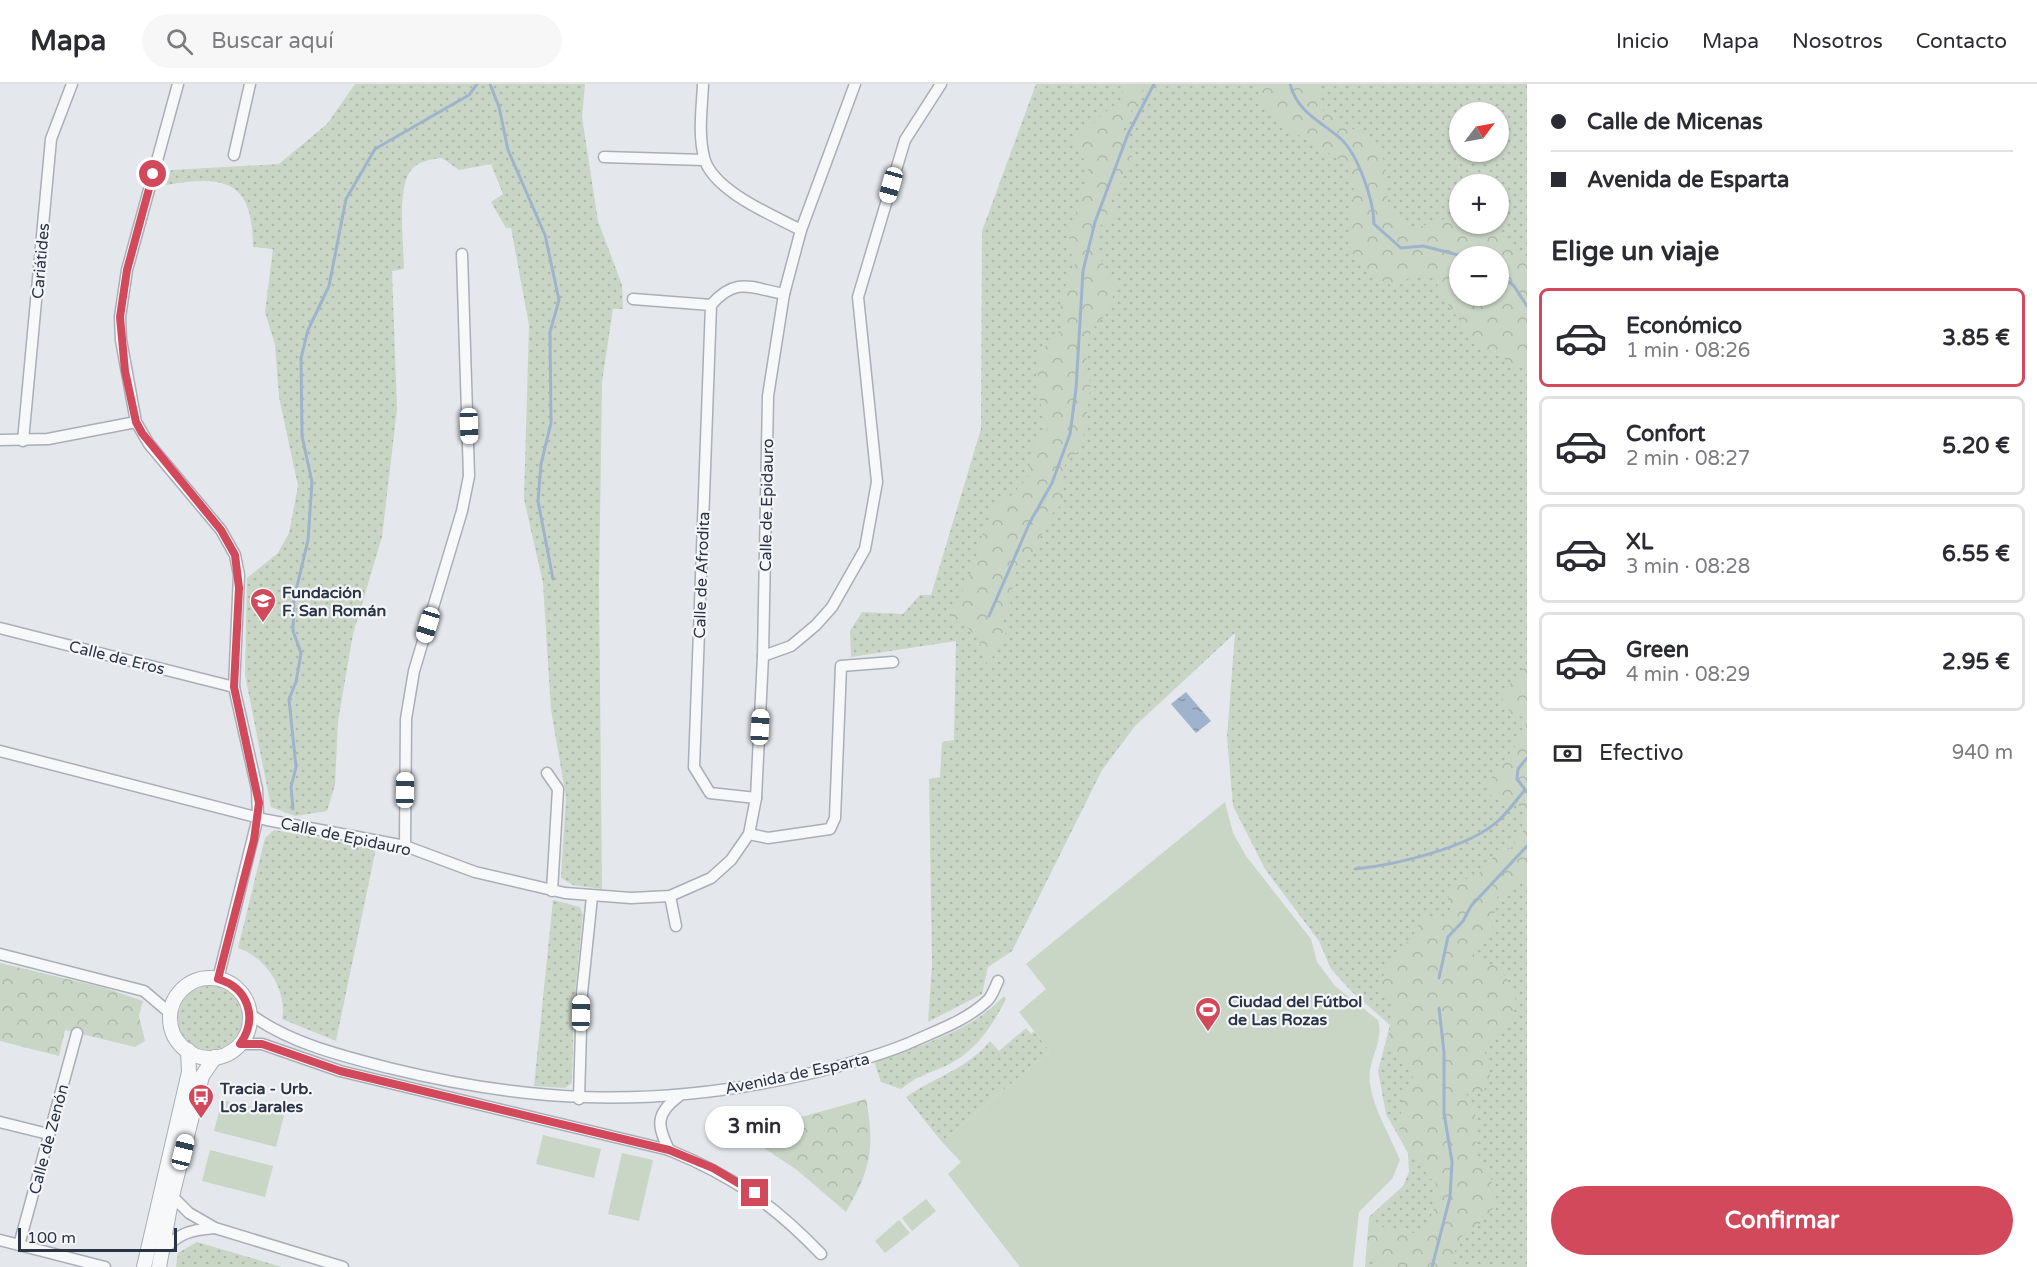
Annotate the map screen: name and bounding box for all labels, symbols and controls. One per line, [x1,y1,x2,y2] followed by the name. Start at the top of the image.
[142,14,562,68] search box
[30,24,106,58] text: Mapa
[163,25,196,58] icon: search
[211,28,334,54] text: Buscar aquí
[1616,29,1669,54] text: Inicio
[1702,29,1759,54] text: Mapa
[1792,29,1883,54] text: Nosotros
[1916,29,2007,54] text: Contacto
[1449,102,1509,162] north arrow
[1449,102,1509,306] map controls
[1587,109,1763,135] text: Calle de Micenas
[139,160,166,187] route start
[877,165,905,205] car
[1587,167,1789,193] text: Avenida de Esparta
[1449,174,1509,234] button: +
[28,222,54,300] street label: Cariátides
[1551,235,1719,268] text: Elige un viaje
[1449,246,1509,306] button: −
[1554,311,1608,365] icon: car
[1626,313,1742,339] text: Económico
[1942,325,2010,351] text: 3.85 €
[1626,339,1750,363] text: 1 min · 08:26
[459,408,479,444] car
[1554,419,1608,473] icon: car
[1626,421,1705,447] text: Confort
[1942,433,2010,459] text: 5.20 €
[756,438,778,572] street label: Calle de Epidauro
[1626,447,1750,471] text: 2 min · 08:27
[690,511,714,639] street label: Calle de Afrodita
[1554,527,1608,581] icon: car
[1626,529,1653,555] text: XL
[1942,541,2010,567] text: 6.55 €
[1626,555,1750,579] text: 3 min · 08:28
[282,583,386,621] place label: Fundación F. San Román
[248,586,278,624] school or university icon: Fundación F. San Román
[414,605,442,645] car
[1554,635,1608,689] icon: car
[67,636,167,680] street label: Calle de Eros
[1626,637,1689,663] text: Green
[1942,649,2010,675] text: 2.95 €
[1626,663,1750,687] text: 4 min · 08:29
[750,709,770,745] car
[1551,737,1584,770] icon: cash
[1599,740,1684,766] text: Efectivo
[1952,741,2013,765] text: 940 m
[396,772,414,808] car
[279,813,413,861] street label: Calle de Epidauro
[1228,992,1362,1030] place label: Ciudad del Fútbol de Las Rozas
[572,995,590,1031] car
[1193,995,1223,1033] sports icon: Ciudad del Fútbol de Las Rozas
[723,1049,871,1099] street label: Avenida de Esparta
[219,1079,312,1117] place label: Tracia - Urb. Los Jarales
[25,1082,73,1196] street label: Calle de Zenón
[186,1082,216,1120] bus stop icon: Tracia - Urb. Los Jarales
[706,1106,804,1148] callout: 3 min
[728,1115,781,1139] text: 3 min
[170,1132,196,1172] car
[741,1179,768,1206] route end
[1551,1186,2013,1255] button: Confirmar
[18,1225,177,1252] scale bar
[27,1228,76,1248] text: 100 m

